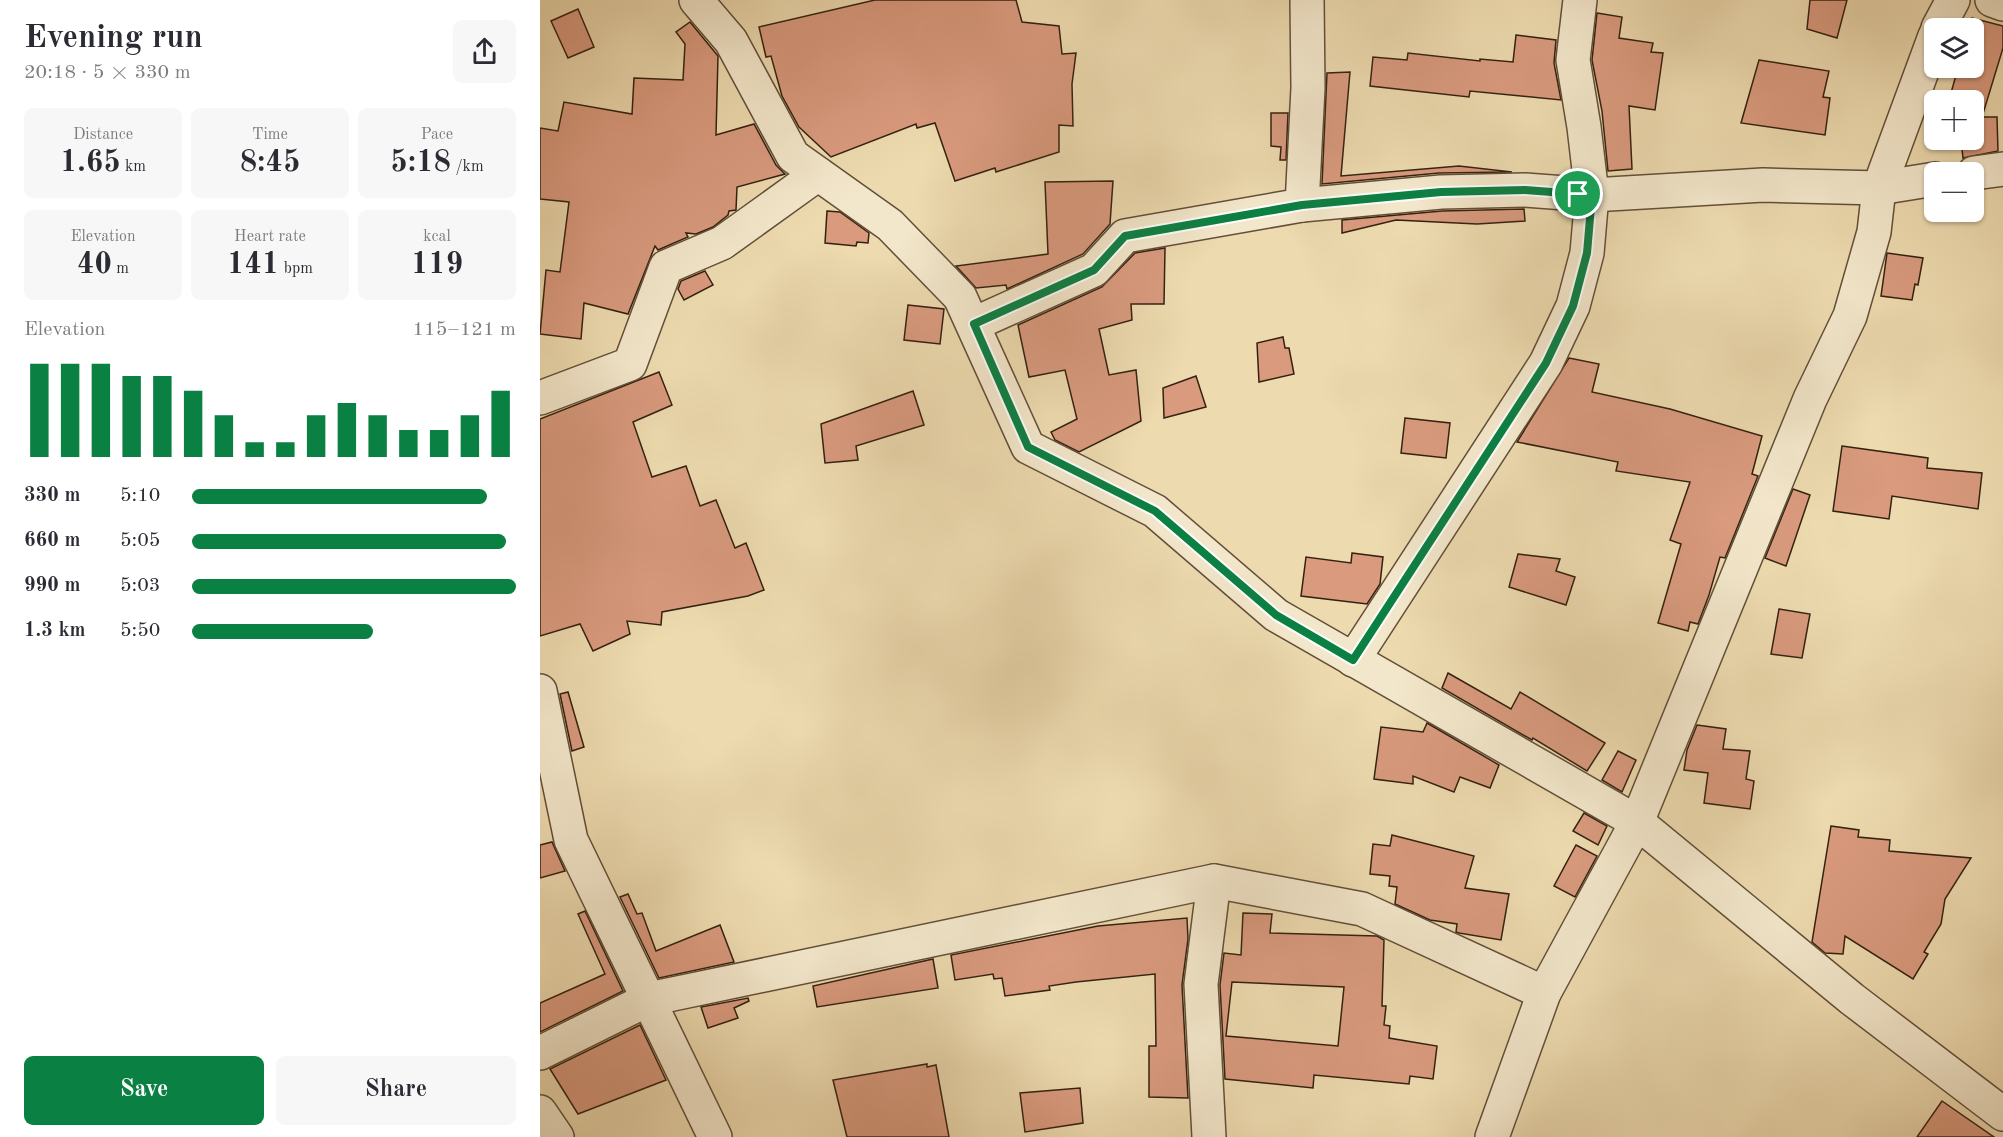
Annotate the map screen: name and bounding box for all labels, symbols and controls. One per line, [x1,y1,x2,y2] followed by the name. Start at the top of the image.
[1924,18,1984,222] map controls
[1924,18,1984,78] button: layers
[453,20,516,83] button: share
[24,22,203,55] text: Evening run
[24,63,191,83] text: 20:18 · 5 × 330 m
[1924,90,1984,150] button: +
[73,127,133,143] text: Distance
[252,127,288,143] text: Time
[421,127,453,143] text: Pace
[60,148,121,178] text: 1.65
[240,148,300,178] text: 8:45
[390,148,451,178] text: 5:18
[121,159,146,175] text: km
[451,159,484,175] text: /km
[1924,162,1984,222] button: −
[1552,168,1603,219] pin
[1561,177,1594,210] icon: arrive
[70,229,136,245] text: Elevation
[234,229,306,245] text: Heart rate
[423,229,451,245] text: kcal
[77,250,112,280] text: 40
[227,250,279,280] text: 141
[411,250,463,280] text: 119
[112,261,129,277] text: m
[279,261,313,277] text: bpm
[24,320,105,340] text: Elevation
[413,320,516,340] text: 115–121 m
[24,486,80,506] text: 330 m
[120,486,160,506] text: 5:10
[24,531,80,551] text: 660 m
[120,531,160,551] text: 5:05
[24,576,80,596] text: 990 m
[120,576,160,596] text: 5:03
[24,621,86,641] text: 1.3 km
[120,621,160,641] text: 5:50
[24,1056,264,1125] button: Save
[276,1056,516,1125] button: Share

